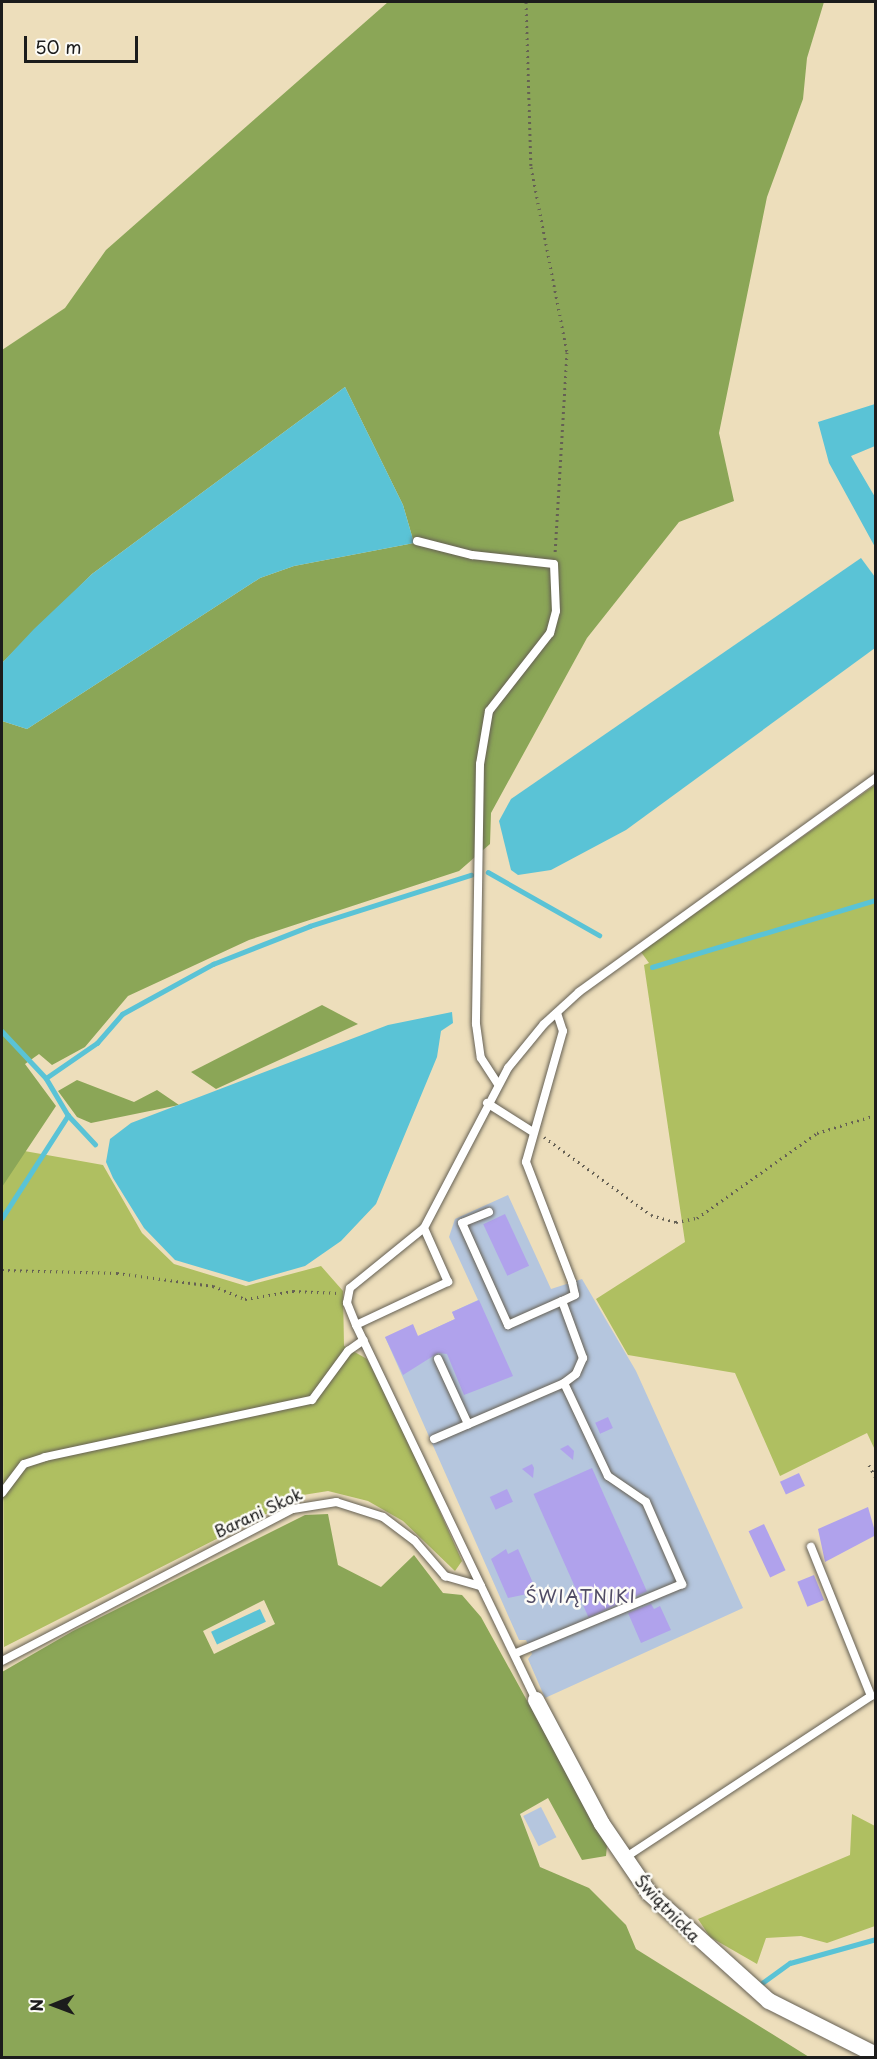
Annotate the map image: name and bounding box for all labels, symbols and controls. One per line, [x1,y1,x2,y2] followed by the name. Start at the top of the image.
[27,24,141,62] scale bar
[35,33,82,60] text: 50 m
[211,1483,305,1541] street label: Barani Skok
[525,1585,637,1607] district label: ŚWIĄTNIKI
[632,1871,704,1945] street label: Świątnicka
[24,1975,84,2035] north arrow
[24,1999,48,2012] text: N

